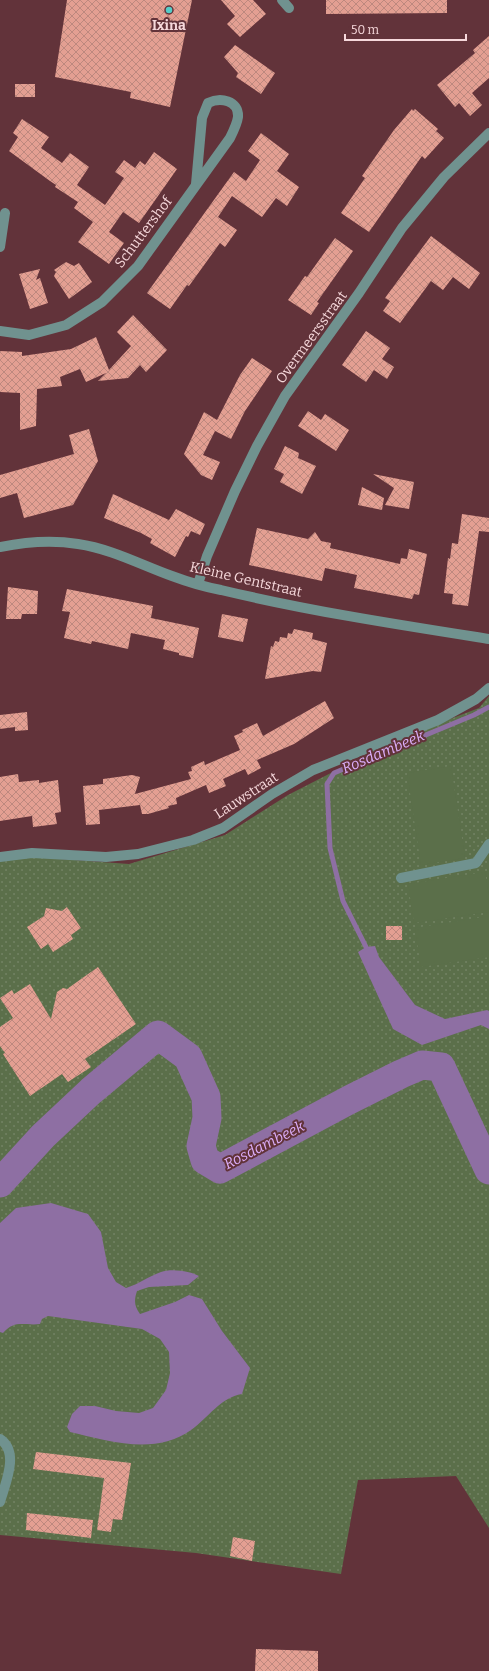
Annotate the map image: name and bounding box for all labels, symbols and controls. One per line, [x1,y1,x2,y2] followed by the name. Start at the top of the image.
[164,5,174,15] marker: Ixina
[345,16,466,42] scale bar
[152,17,186,34] place label: Ixina
[351,23,380,37] text: 50 m
[111,193,176,271] street label: Schuttershof
[272,288,351,387] street label: Overmeersstraat
[188,558,304,601] street label: Kleine Gentstraat
[339,726,428,777] water label: Rosdambeek
[211,769,281,822] street label: Lauwstraat
[221,1117,308,1173] water label: Rosdambeek

